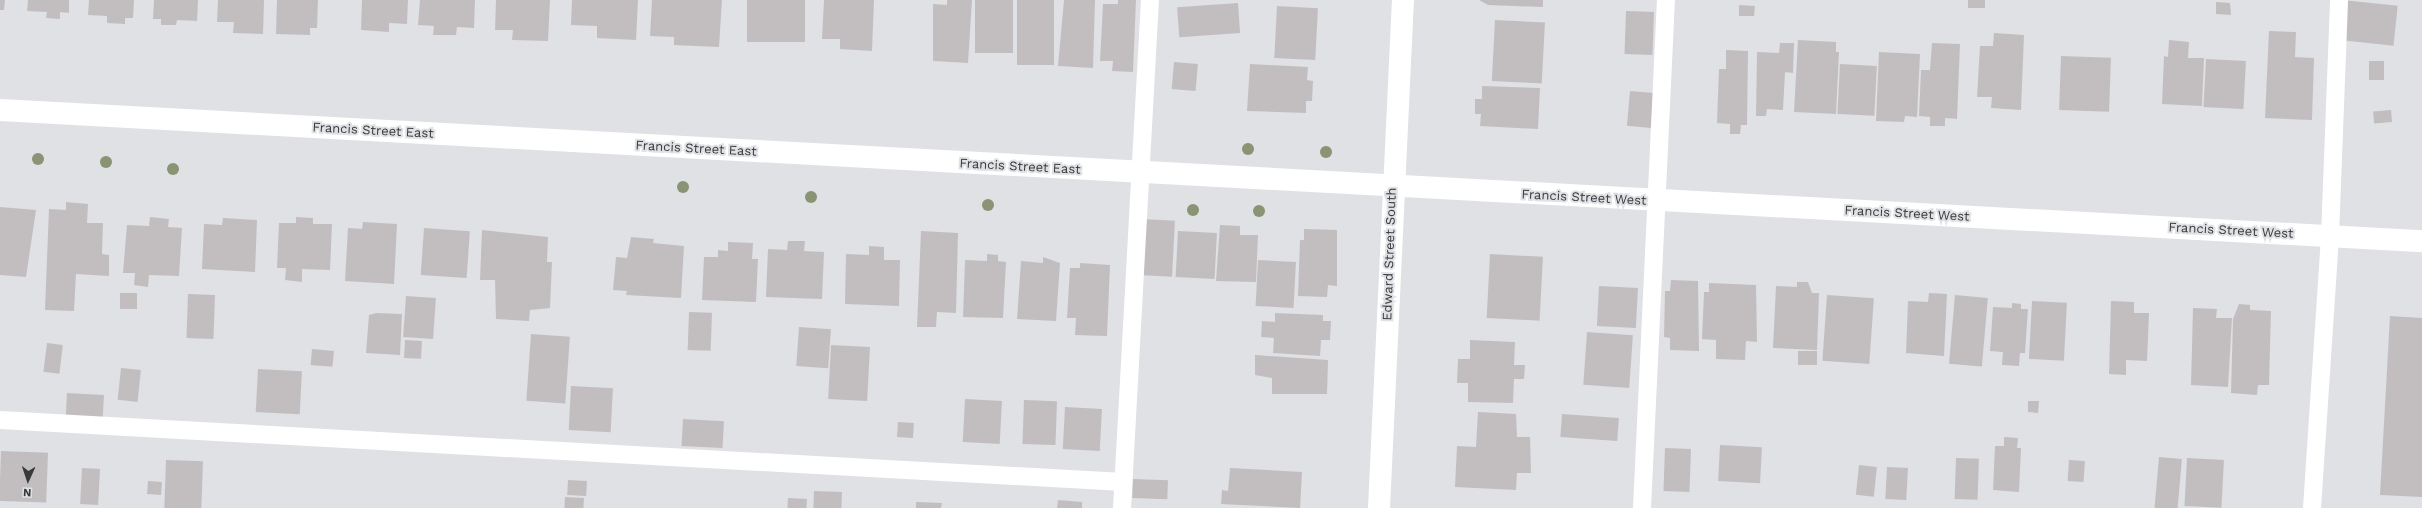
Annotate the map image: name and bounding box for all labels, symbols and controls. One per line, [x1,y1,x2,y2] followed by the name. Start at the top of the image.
[312,120,434,142] street label: Francis Street East
[635,138,757,160] street label: Francis Street East
[959,156,1081,178] street label: Francis Street East
[1380,187,1400,321] street label: Edward Street South
[1521,187,1647,209] street label: Francis Street West
[1844,203,1970,225] street label: Francis Street West
[2168,220,2294,242] street label: Francis Street West
[8,460,48,500] north arrow
[23,486,32,499] text: N

